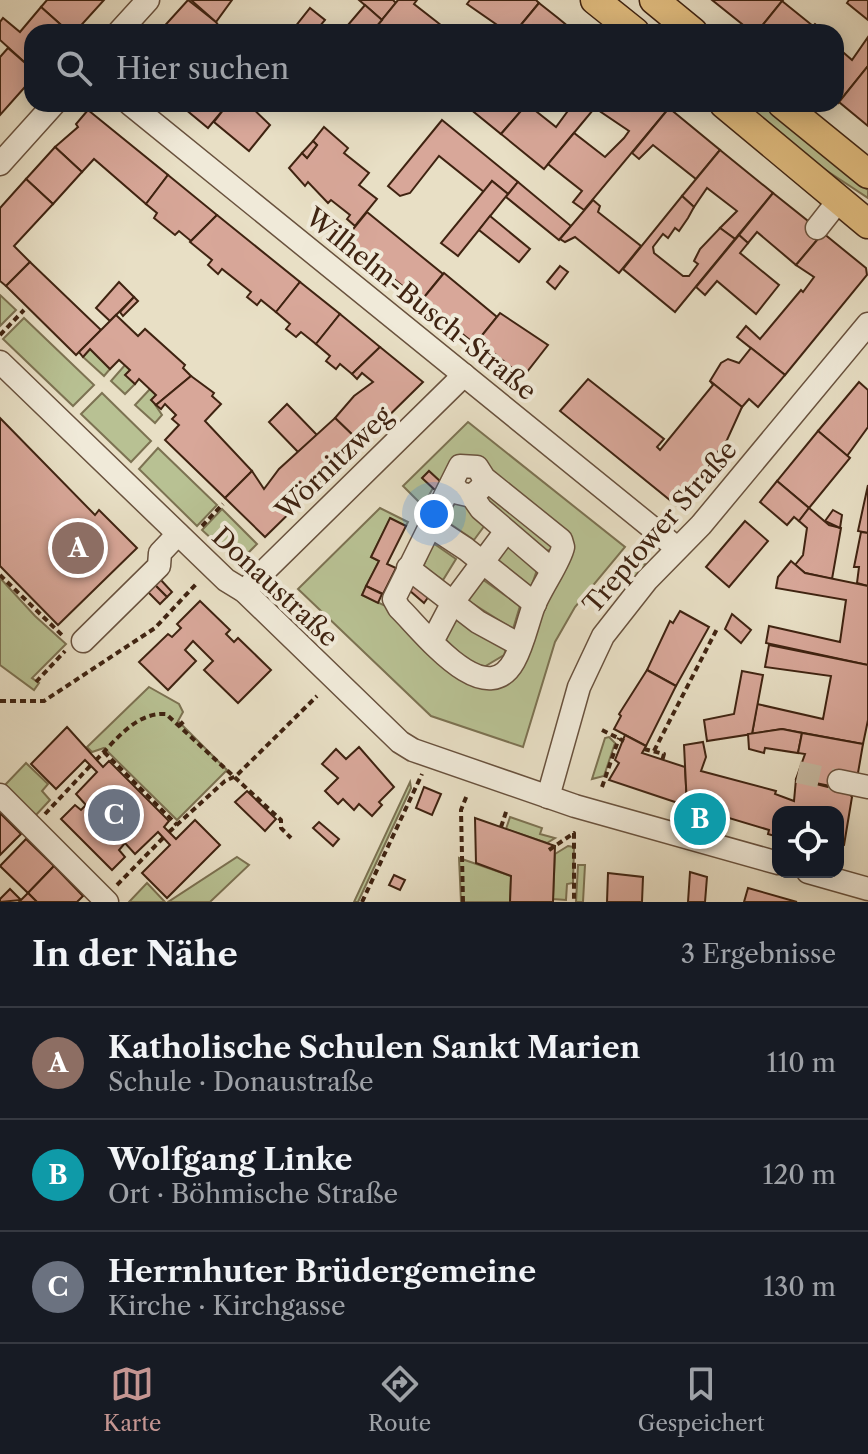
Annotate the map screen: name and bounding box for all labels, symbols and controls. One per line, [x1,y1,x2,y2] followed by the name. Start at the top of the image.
[24,24,844,112] search box
[52,46,96,90] icon: search
[116,50,289,87] text: Hier suchen
[298,200,543,407] street label: Wilhelm-Busch-Straße
[269,400,399,527] street label: Wörnitzweg
[576,434,744,620] street label: Treptower Straße
[414,494,454,534] your location
[52,518,104,578] pin: A
[205,521,345,653] street label: Donaustraße
[88,785,140,845] pin: C
[674,789,726,849] pin: B
[772,806,844,878] map controls
[772,806,844,878] button: locate
[32,933,238,975] text: In der Nähe
[681,938,836,970] text: 3 Ergebnisse
[108,1029,640,1066] text: Katholische Schulen Sankt Marien
[48,1047,68,1079] text: A
[767,1047,836,1079] text: 110 m
[108,1066,374,1098] text: Schule · Donaustraße
[108,1141,352,1178] text: Wolfgang Linke
[48,1159,68,1191] text: B
[762,1159,836,1191] text: 120 m
[108,1178,398,1210] text: Ort · Böhmische Straße
[108,1253,536,1290] text: Herrnhuter Brüdergemeine
[48,1271,68,1303] text: C
[763,1271,836,1303] text: 130 m
[108,1290,346,1322] text: Kirche · Kirchgasse
[103,1362,161,1437] tab: Karte
[368,1362,431,1437] tab: Route
[638,1362,765,1437] tab: Gespeichert

